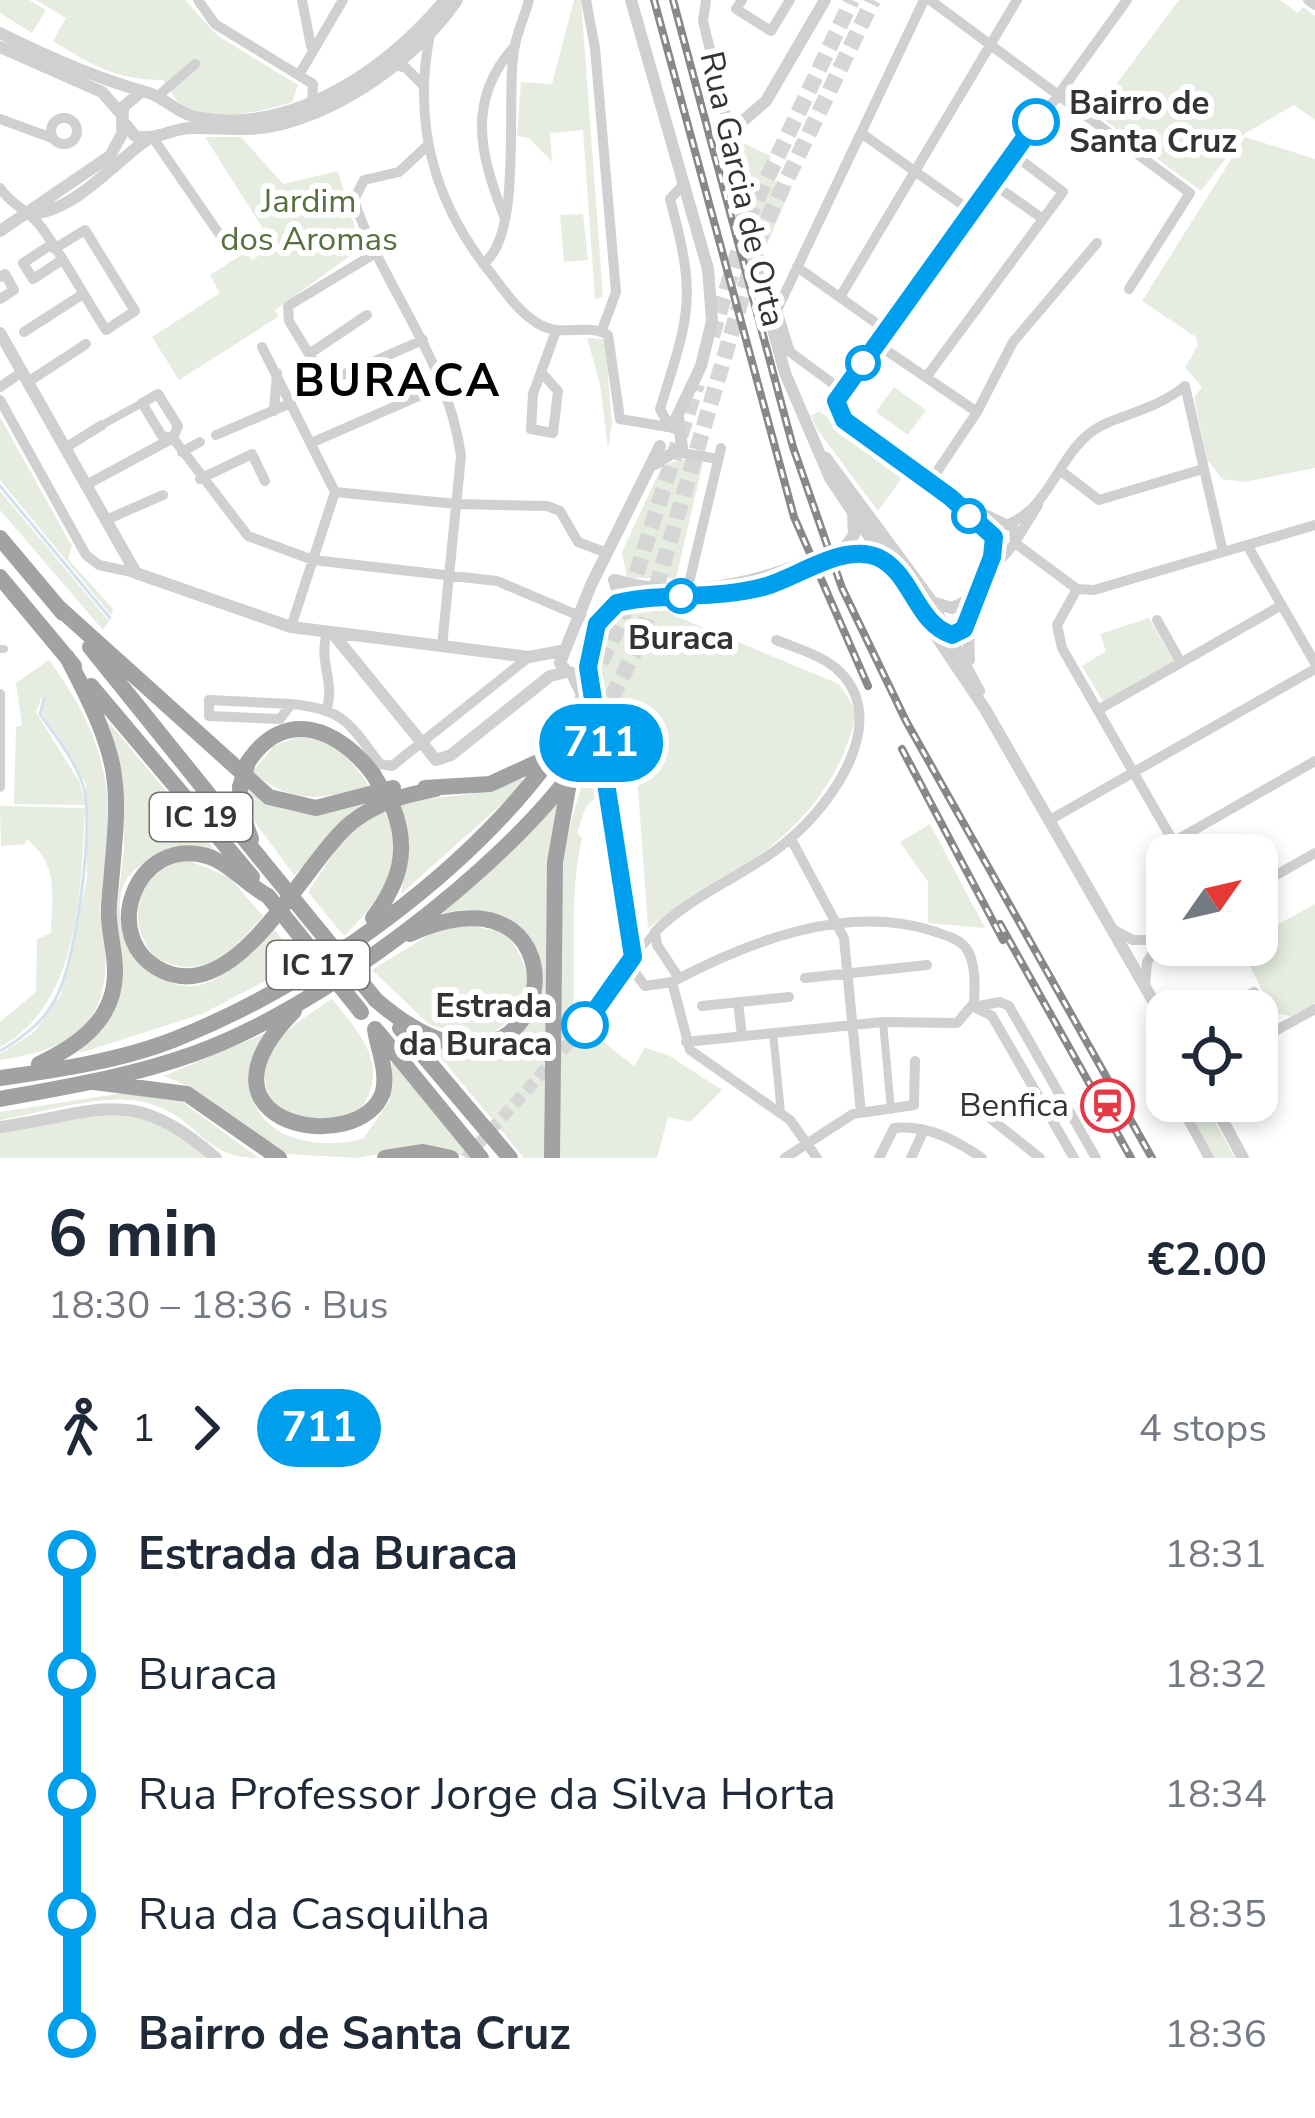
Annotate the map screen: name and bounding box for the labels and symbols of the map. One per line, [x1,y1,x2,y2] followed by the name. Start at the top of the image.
[688,47,796,331] street label: Rua Garcia de Orta
[1069,81,1237,164] place label: Bairro de Santa Cruz
[1014,100,1058,144] marker: Bairro de Santa Cruz
[220,179,398,262] park label: Jardim dos Aromas
[847,347,879,379] unlabelled marker
[294,351,502,412] district label: BURACA
[953,500,985,532] unlabelled marker
[665,580,697,612] marker: Buraca
[628,616,734,661] place label: Buraca
[532,704,670,782] line badge: 711
[150,793,252,841] road number: IC 19
[1146,834,1278,966] north arrow
[267,941,369,989] road number: IC 17
[399,984,552,1067] place label: Estrada da Buraca
[563,1003,607,1047] marker: Estrada da Buraca
[1080,1077,1136,1133] station icon: Benfica
[959,1083,1069,1128] place label: Benfica

